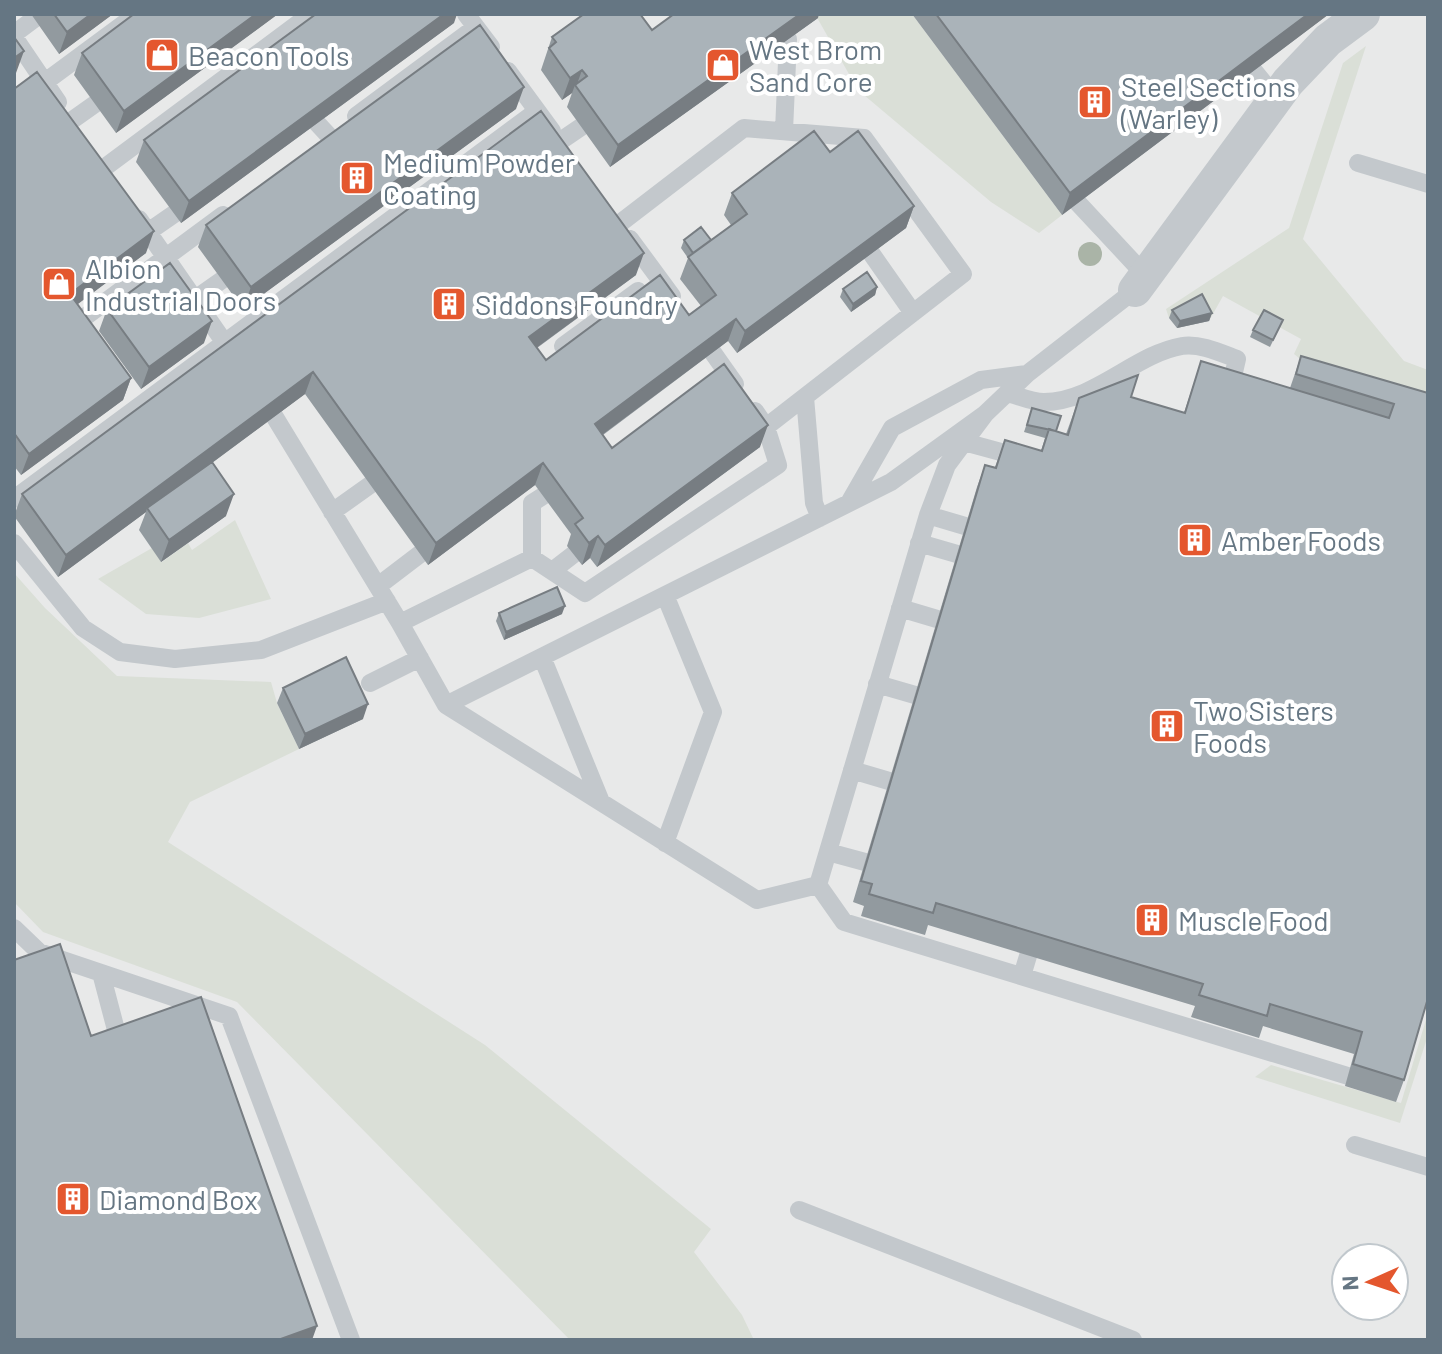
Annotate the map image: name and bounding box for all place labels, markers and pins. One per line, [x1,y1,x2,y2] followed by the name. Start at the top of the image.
[749,32,882,98] place label: West Brom Sand Core
[143,36,181,74] shop icon: Beacon Tools
[188,38,349,72] place label: Beacon Tools
[704,46,742,84] shop icon: West Brom Sand Core
[1120,69,1296,135] place label: Steel Sections (Warley)
[1076,83,1114,121] building icon: Steel Sections (Warley)
[383,145,575,211] place label: Medium Powder Coating
[338,159,376,197] building icon: Medium Powder Coating
[85,251,276,317] place label: Albion Industrial Doors
[40,265,78,303] shop icon: Albion Industrial Doors
[430,285,468,323] building icon: Siddons Foundry
[475,287,678,321] place label: Siddons Foundry
[1176,521,1214,559] building icon: Amber Foods
[1221,523,1381,557] place label: Amber Foods
[1193,693,1334,759] place label: Two Sisters Foods
[1148,707,1186,745] building icon: Two Sisters Foods
[1133,901,1171,939] building icon: Muscle Food
[1178,903,1329,937] place label: Muscle Food
[54,1180,92,1218] building icon: Diamond Box
[99,1182,258,1216] place label: Diamond Box

